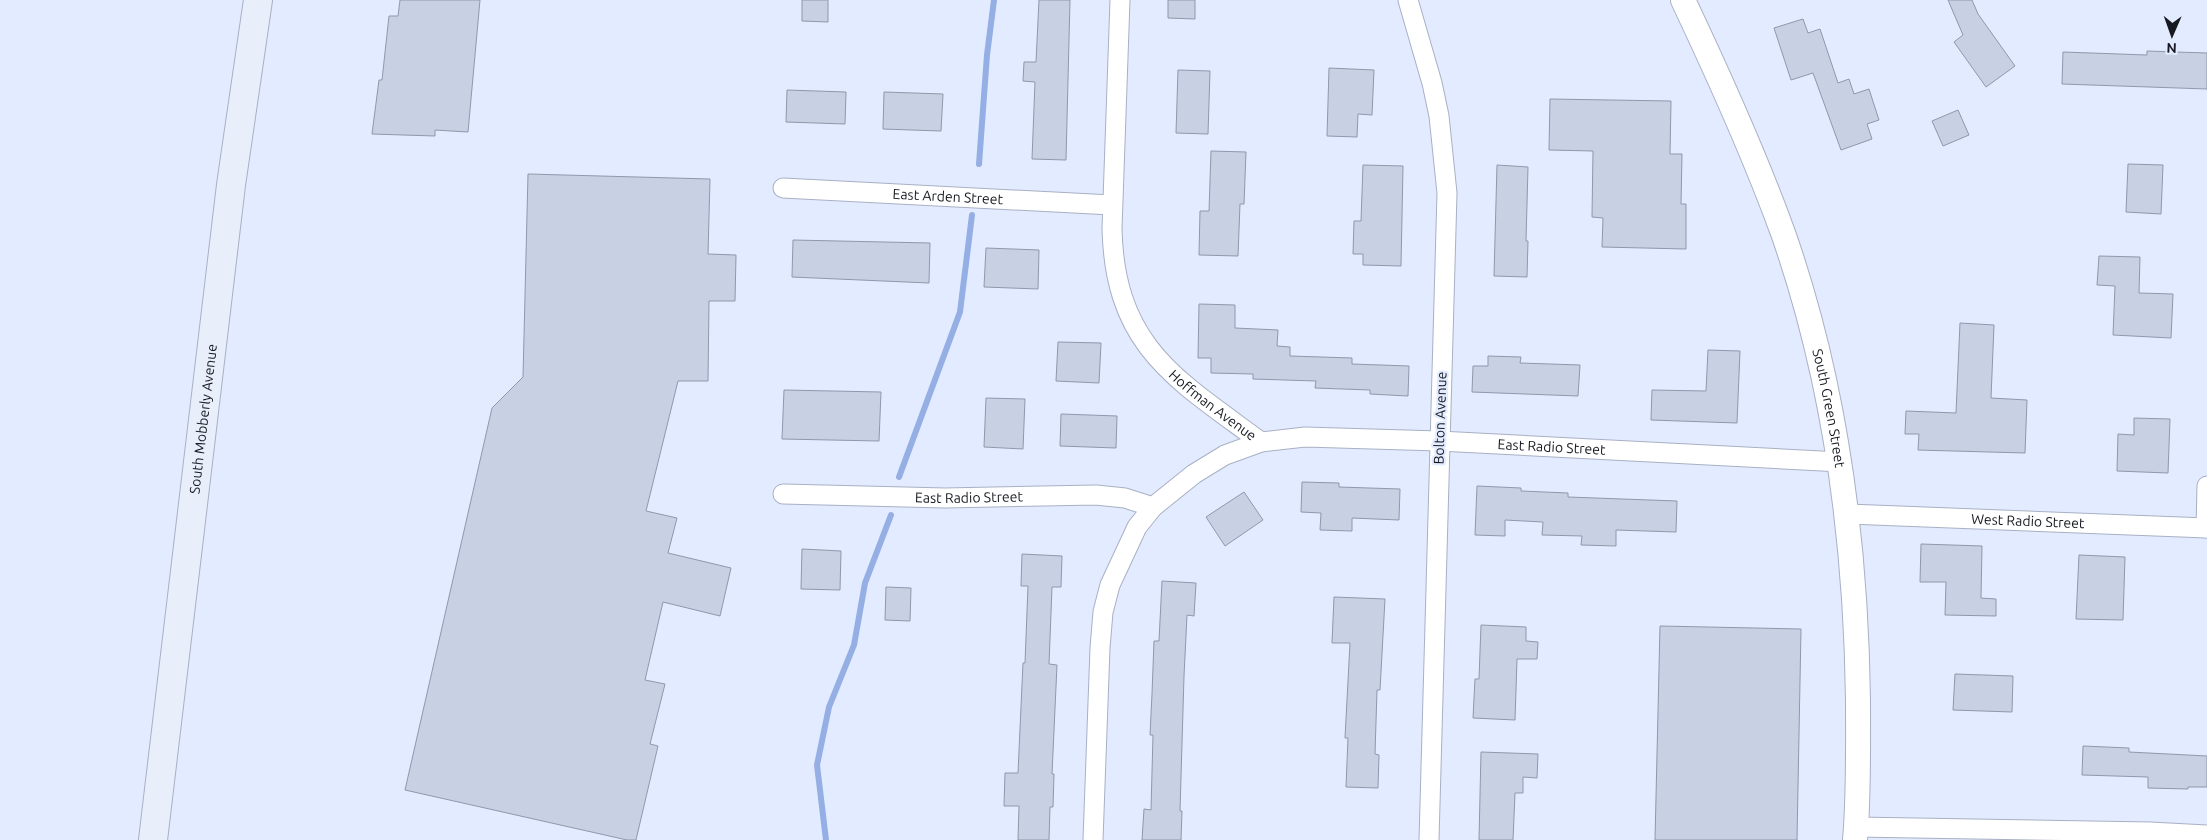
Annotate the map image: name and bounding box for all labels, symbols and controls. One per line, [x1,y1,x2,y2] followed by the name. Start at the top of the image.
[2147,10,2197,60] north arrow
[2166,40,2177,56] text: N
[892,186,1004,207] street label: East Arden Street
[186,343,220,495] street label: South Mobberly Avenue
[1809,347,1848,469] street label: South Green Street
[1166,366,1259,444] street label: Hoffman Avenue
[1430,371,1450,465] street label: Bolton Avenue
[1497,436,1606,458] street label: East Radio Street
[915,488,1024,506] street label: East Radio Street
[1971,511,2085,531] street label: West Radio Street

